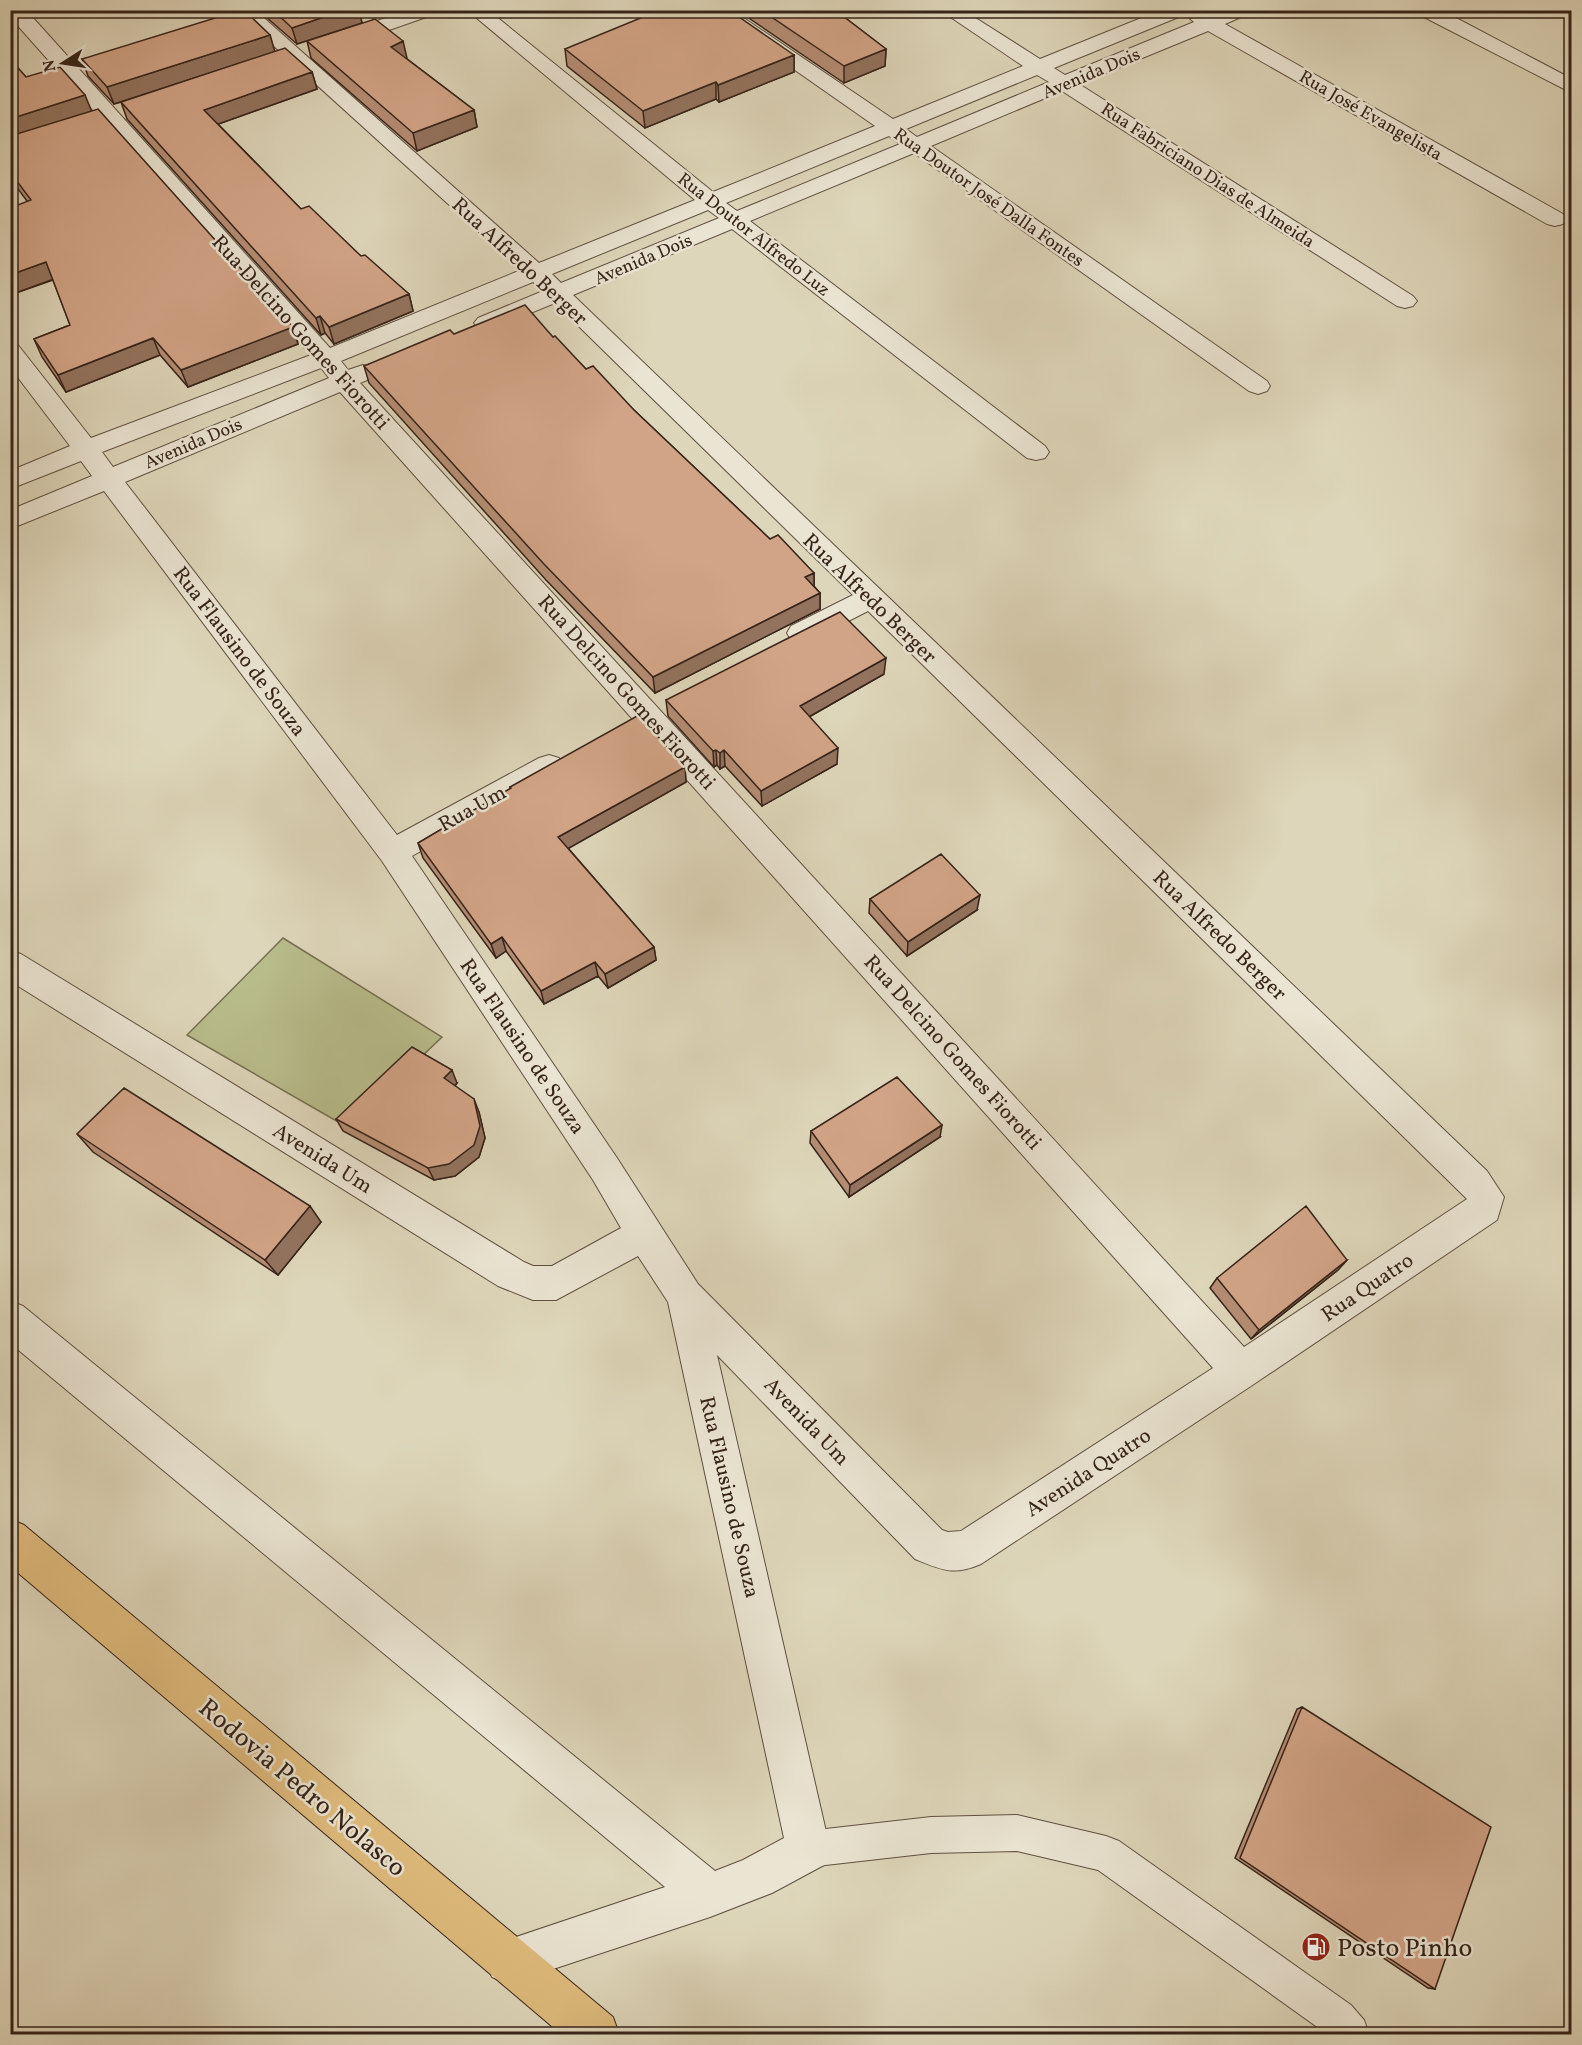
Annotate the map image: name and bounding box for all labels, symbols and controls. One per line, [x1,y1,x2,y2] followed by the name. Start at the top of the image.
[33,33,93,93] north arrow
[1039,43,1144,106] street label: Avenida Dois
[38,57,62,74] text: N
[1294,65,1447,168] street label: Rua José Evangelista
[1095,98,1319,255] street label: Rua Fabriciano Dias de Almeida
[888,123,1088,274] street label: Rua Doutor José Dalla Fontes
[671,168,835,303] street label: Rua Doutor Alfredo Luz
[445,191,594,333] street label: Rua Alfredo Berger
[204,229,396,437] street label: Rua Delcino Gomes Fiorotti
[591,229,696,292] street label: Avenida Dois
[141,413,246,476] street label: Avenida Dois
[795,527,943,671] street label: Rua Alfredo Berger
[165,561,312,743] street label: Rua Flausino de Souza
[530,589,722,797] street label: Rua Delcino Gomes Fiorotti
[433,779,512,840] street label: Rua Um
[1145,864,1293,1008] street label: Rua Alfredo Berger
[856,949,1048,1157] street label: Rua Delcino Gomes Fiorotti
[452,953,591,1140] street label: Rua Flausino de Souza
[267,1117,378,1201] street label: Avenida Um
[1316,1247,1420,1330] street label: Rua Quatro
[756,1372,855,1473] street label: Avenida Um
[691,1394,766,1601] street label: Rua Flausino de Souza
[1020,1422,1157,1525] street label: Avenida Quatro
[190,1691,413,1886] street label: Rodovia Pedro Nolasco
[1300,1931,1332,1963] fuel station icon: Posto Pinho
[1337,1931,1472,1967] place label: Posto Pinho

